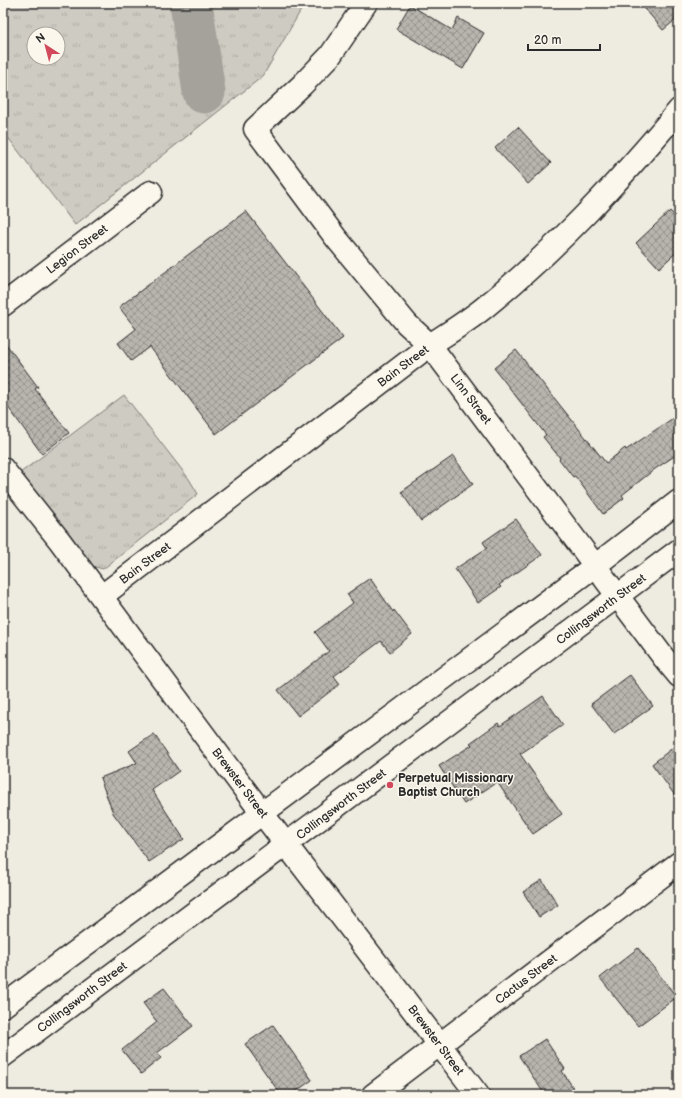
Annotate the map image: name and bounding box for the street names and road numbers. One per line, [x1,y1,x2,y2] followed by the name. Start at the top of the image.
[44,221,111,277] street label: Legion Street
[375,342,432,391] street label: Bain Street
[447,371,495,428] street label: Linn Street
[117,539,174,588] street label: Bain Street
[553,571,649,648] street label: Collingsworth Street
[208,745,271,822] street label: Brewster Street
[293,766,389,843] street label: Collingsworth Street
[492,951,561,1008] street label: Cactus Street
[34,959,130,1036] street label: Collingsworth Street
[404,1002,467,1079] street label: Brewster Street

